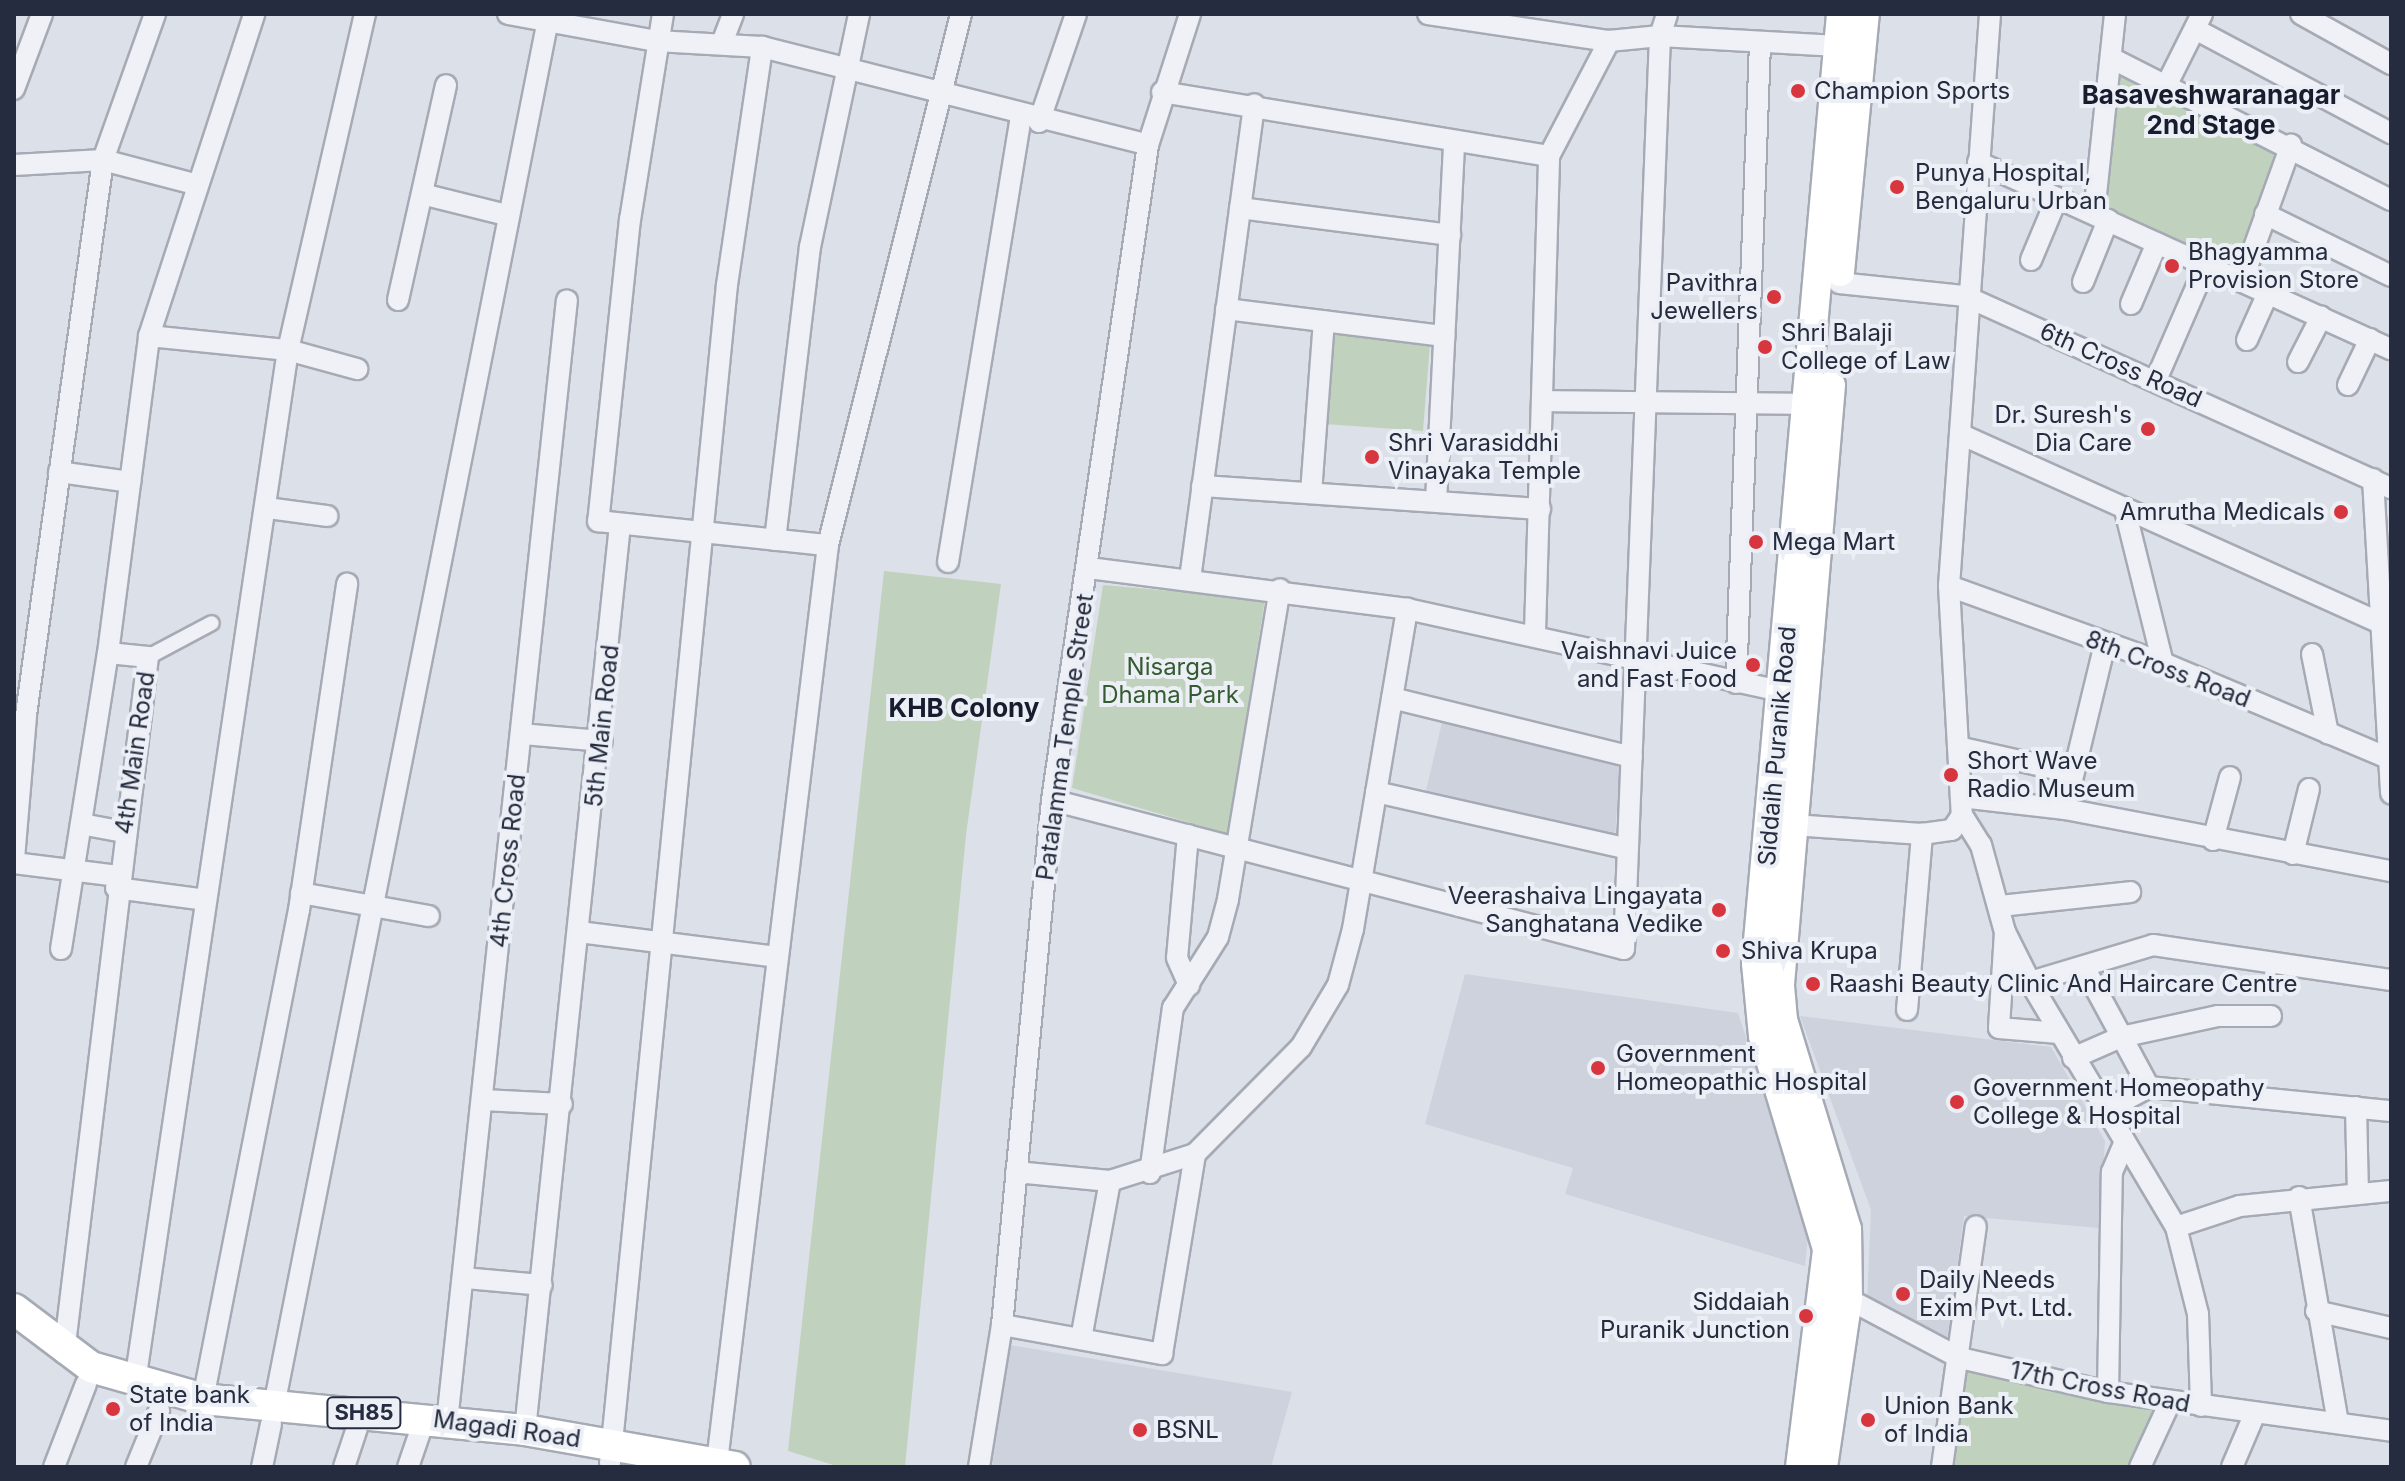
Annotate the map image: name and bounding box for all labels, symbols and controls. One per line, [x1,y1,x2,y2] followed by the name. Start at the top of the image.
[1814,77,2010,105] place label: Champion Sports
[2082,79,2340,140] district label: Basaveshwaranagar 2nd Stage
[1789,82,1807,100] marker: Champion Sports
[1915,159,2107,215] place label: Punya Hospital, Bengaluru Urban
[1886,176,1908,198] marker: Punya Hospital, Bengaluru Urban
[2188,238,2359,294] place label: Bhagyamma Provision Store
[2163,257,2181,275] marker: Bhagyamma Provision Store
[1650,269,1758,325] place label: Pavithra Jewellers
[1765,288,1783,306] marker: Pavithra Jewellers
[2036,316,2206,414] street label: 6th Cross Road
[1781,319,1951,375] place label: Shri Balaji College of Law
[1756,338,1774,356] marker: Shri Balaji College of Law
[1995,401,2132,457] place label: Dr. Suresh's Dia Care
[2139,420,2157,438] marker: Dr. Suresh's Dia Care
[1388,429,1581,485] place label: Shri Varasiddhi Vinayaka Temple
[1363,448,1381,466] marker: Shri Varasiddhi Vinayaka Temple
[2120,498,2325,526] place label: Amrutha Medicals
[2332,503,2350,521] marker: Amrutha Medicals
[1772,528,1895,556] place label: Mega Mart
[1747,533,1765,551] marker: Mega Mart
[1031,592,1099,882] street label: Patalamma Temple Street
[2082,624,2254,714] street label: 8th Cross Road
[1752,625,1802,867] street label: Siddaih Puranik Road
[1561,637,1737,693] place label: Vaishnavi Juice and Fast Food
[579,643,625,809] street label: 5th Main Road
[1101,653,1239,709] park label: Nisarga Dhama Park
[1744,656,1762,674] marker: Vaishnavi Juice and Fast Food
[109,670,161,836] street label: 4th Main Road
[888,692,1040,724] district label: KHB Colony
[1967,747,2135,803] place label: Short Wave Radio Museum
[1942,766,1960,784] marker: Short Wave Radio Museum
[485,773,531,949] street label: 4th Cross Road
[1448,882,1703,938] place label: Veerashaiva Lingayata Sanghatana Vedike
[1710,901,1728,919] marker: Veerashaiva Lingayata Sanghatana Vedike
[1741,937,1878,965] place label: Shiva Krupa
[1712,940,1734,962] marker: Shiva Krupa
[1829,970,2297,998] place label: Raashi Beauty Clinic And Haircare Centre
[1804,975,1822,993] marker: Raashi Beauty Clinic And Haircare Centre
[1616,1040,1867,1096] place label: Government Homeopathic Hospital
[1587,1057,1609,1079] marker: Government Homeopathic Hospital
[1973,1074,2264,1130] place label: Government Homeopathy College & Hospital
[1948,1093,1966,1111] marker: Government Homeopathy College & Hospital
[1919,1266,2073,1322] place label: Daily Needs Exim Pvt. Ltd.
[1894,1285,1912,1303] marker: Daily Needs Exim Pvt. Ltd.
[1600,1288,1790,1344] place label: Siddaiah Puranik Junction
[1797,1307,1815,1325] marker: Siddaiah Puranik Junction
[2008,1355,2192,1419] street label: 17th Cross Road
[129,1381,250,1437] place label: State bank of India
[1884,1392,2014,1448] place label: Union Bank of India
[326,1395,402,1431] road number: SH85
[104,1400,122,1418] marker: State bank of India
[431,1404,583,1454] street label: Magadi Road
[1859,1411,1877,1429] marker: Union Bank of India
[1156,1416,1219,1444] place label: BSNL
[1131,1421,1149,1439] marker: BSNL

